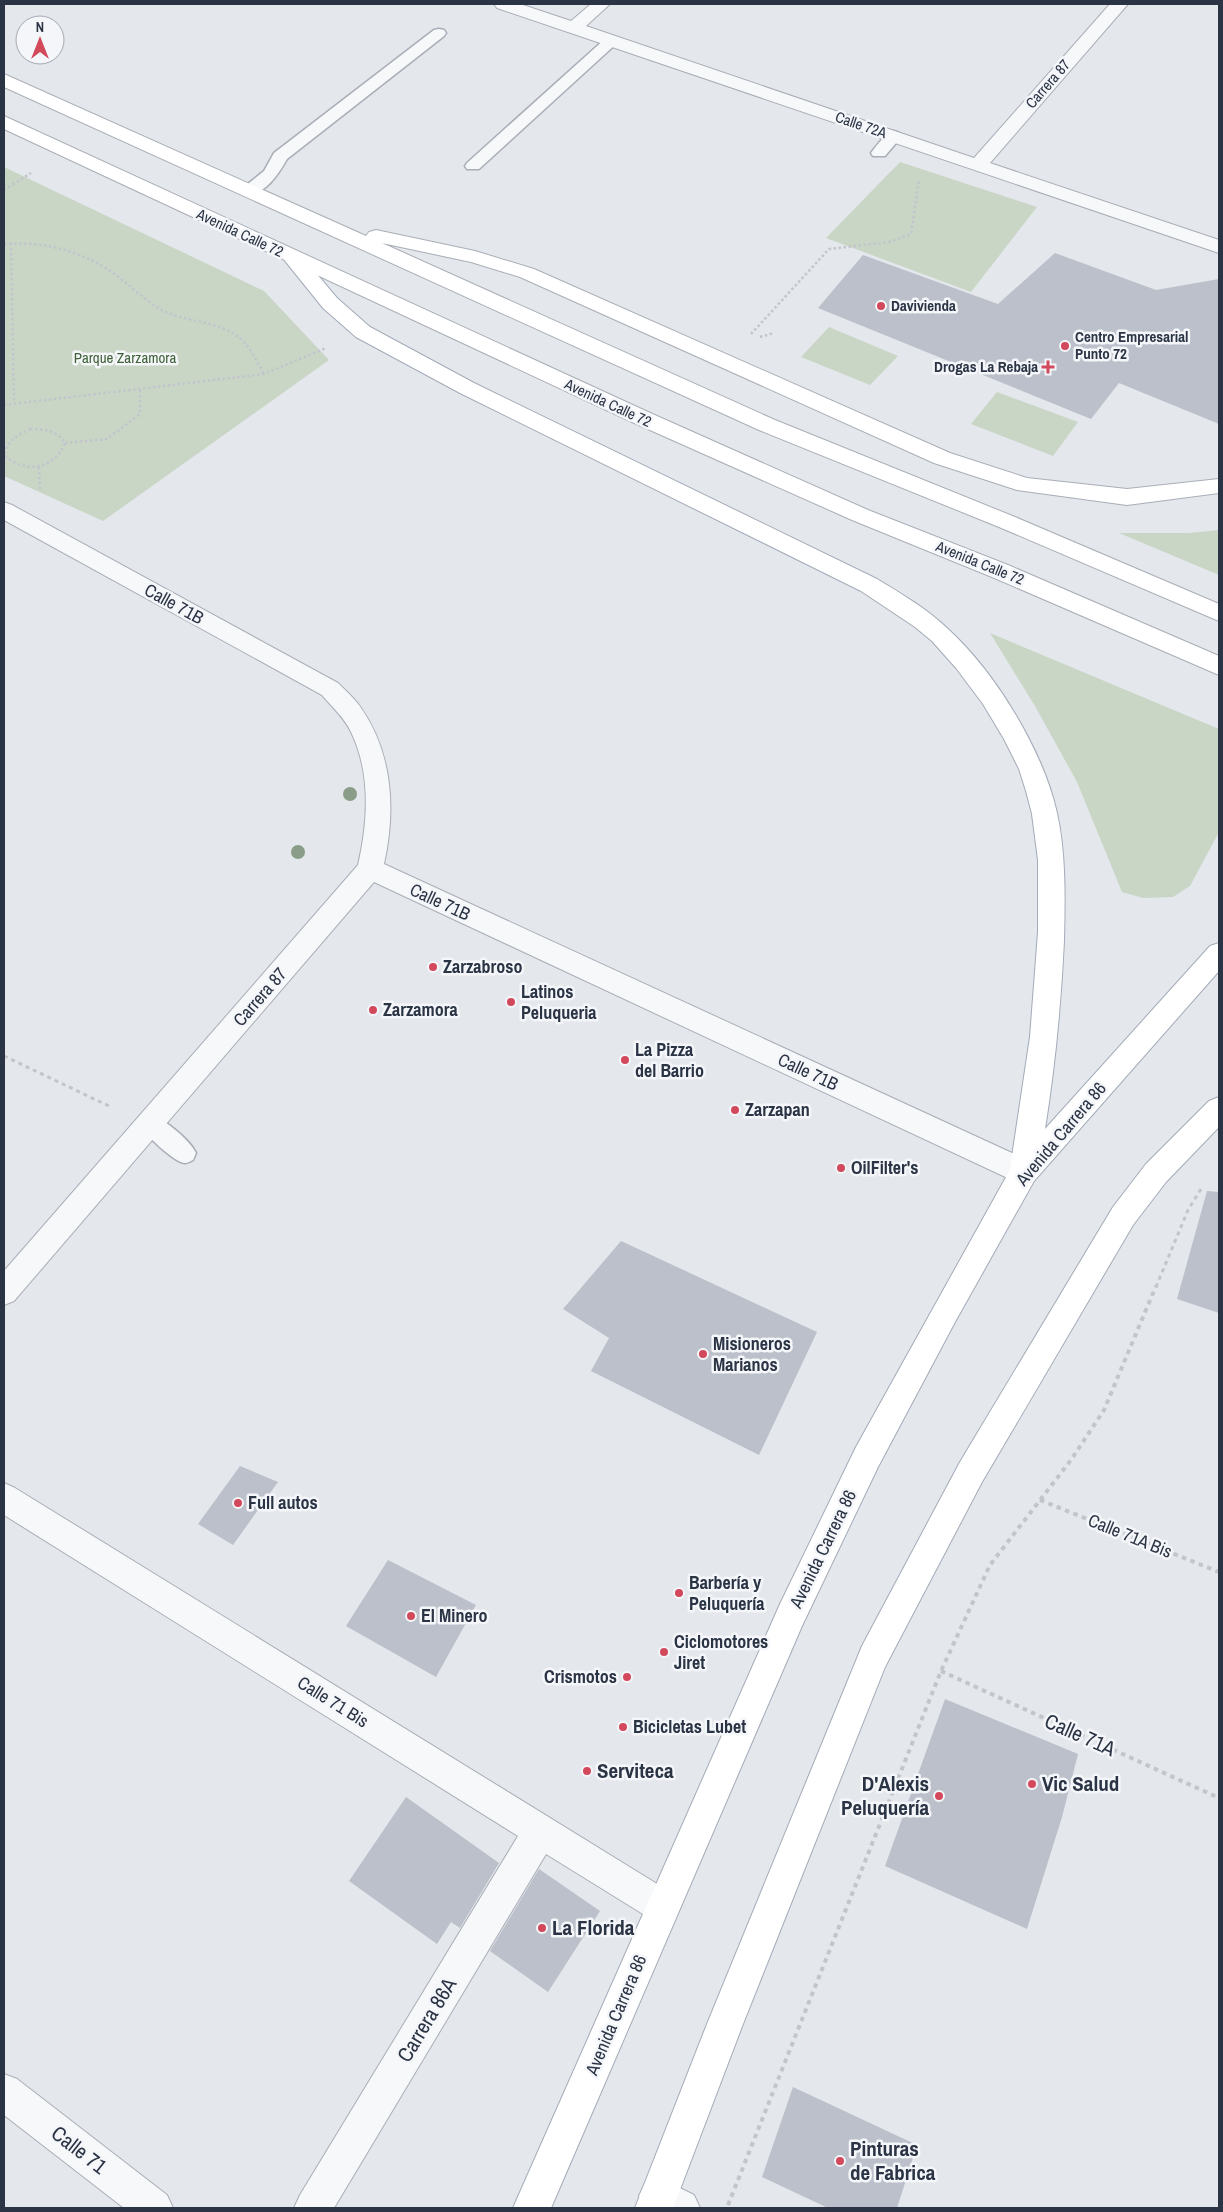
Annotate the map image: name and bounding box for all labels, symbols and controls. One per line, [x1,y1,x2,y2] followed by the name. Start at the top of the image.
[15,15,65,65] north arrow
[36,18,44,36] text: N
[1020,54,1075,113] street label: Carrera 87
[833,106,891,143] street label: Calle 72A
[193,203,287,262] street label: Avenida Calle 72
[891,295,956,316] place label: Davivienda
[875,300,887,312] marker: Davivienda
[1075,326,1188,364] place label: Centro Empresarial Punto 72
[1059,340,1071,352] marker: Centro Empresarial Punto 72
[74,347,176,368] park label: Parque Zarzamora
[934,356,1038,377] place label: Drogas La Rebaja
[1042,361,1054,373] marker: Drogas La Rebaja
[561,373,655,432] street label: Avenida Calle 72
[932,535,1028,590] street label: Avenida Calle 72
[140,577,208,630] street label: Calle 71B
[406,877,475,926] street label: Calle 71B
[443,954,523,979] place label: Zarzabroso
[427,961,439,973] marker: Zarzabroso
[227,962,292,1031] street label: Carrera 87
[521,979,597,1025] place label: Latinos Peluqueria
[505,996,517,1008] marker: Latinos Peluqueria
[383,997,458,1022] place label: Zarzamora
[367,1004,379,1016] marker: Zarzamora
[635,1037,704,1083] place label: La Pizza del Barrio
[774,1047,843,1096] street label: Calle 71B
[619,1054,631,1066] marker: La Pizza del Barrio
[1009,1076,1112,1192] street label: Avenida Carrera 86
[745,1097,810,1122] place label: Zarzapan
[729,1104,741,1116] marker: Zarzapan
[851,1155,919,1180] place label: OilFilter's
[835,1162,847,1174] marker: OilFilter's
[713,1331,791,1377] place label: Misioneros Marianos
[697,1348,709,1360] marker: Misioneros Marianos
[783,1486,862,1613] street label: Avenida Carrera 86
[248,1490,318,1515] place label: Full autos
[232,1497,244,1509] marker: Full autos
[1084,1507,1176,1564] street label: Calle 71A Bis
[689,1570,765,1616] place label: Barbería y Peluquería
[673,1587,685,1599] marker: Barbería y Peluquería
[421,1603,487,1628] place label: El Minero
[405,1610,417,1622] marker: El Minero
[674,1629,768,1675] place label: Ciclomotores Jiret
[658,1646,670,1658] marker: Ciclomotores Jiret
[544,1664,617,1689] place label: Crismotos
[293,1670,374,1733] street label: Calle 71 Bis
[621,1671,633,1683] marker: Crismotos
[1040,1706,1121,1763] street label: Calle 71A
[633,1714,746,1739] place label: Bicicletas Lubet
[617,1721,629,1733] marker: Bicicletas Lubet
[597,1756,674,1785] place label: Serviteca
[581,1765,593,1777] marker: Serviteca
[841,1769,929,1822] place label: D'Alexis Peluquería
[1042,1769,1119,1798] place label: Vic Salud
[1026,1778,1038,1790] marker: Vic Salud
[933,1790,945,1802] marker: D'Alexis Peluquería
[552,1913,635,1942] place label: La Florida
[536,1922,548,1934] marker: La Florida
[579,1951,652,2080] street label: Avenida Carrera 86
[390,1972,463,2067] street label: Carrera 86A
[45,2119,113,2181] street label: Calle 71
[850,2134,936,2187] place label: Pinturas de Fabrica
[834,2155,846,2167] marker: Pinturas de Fabrica

